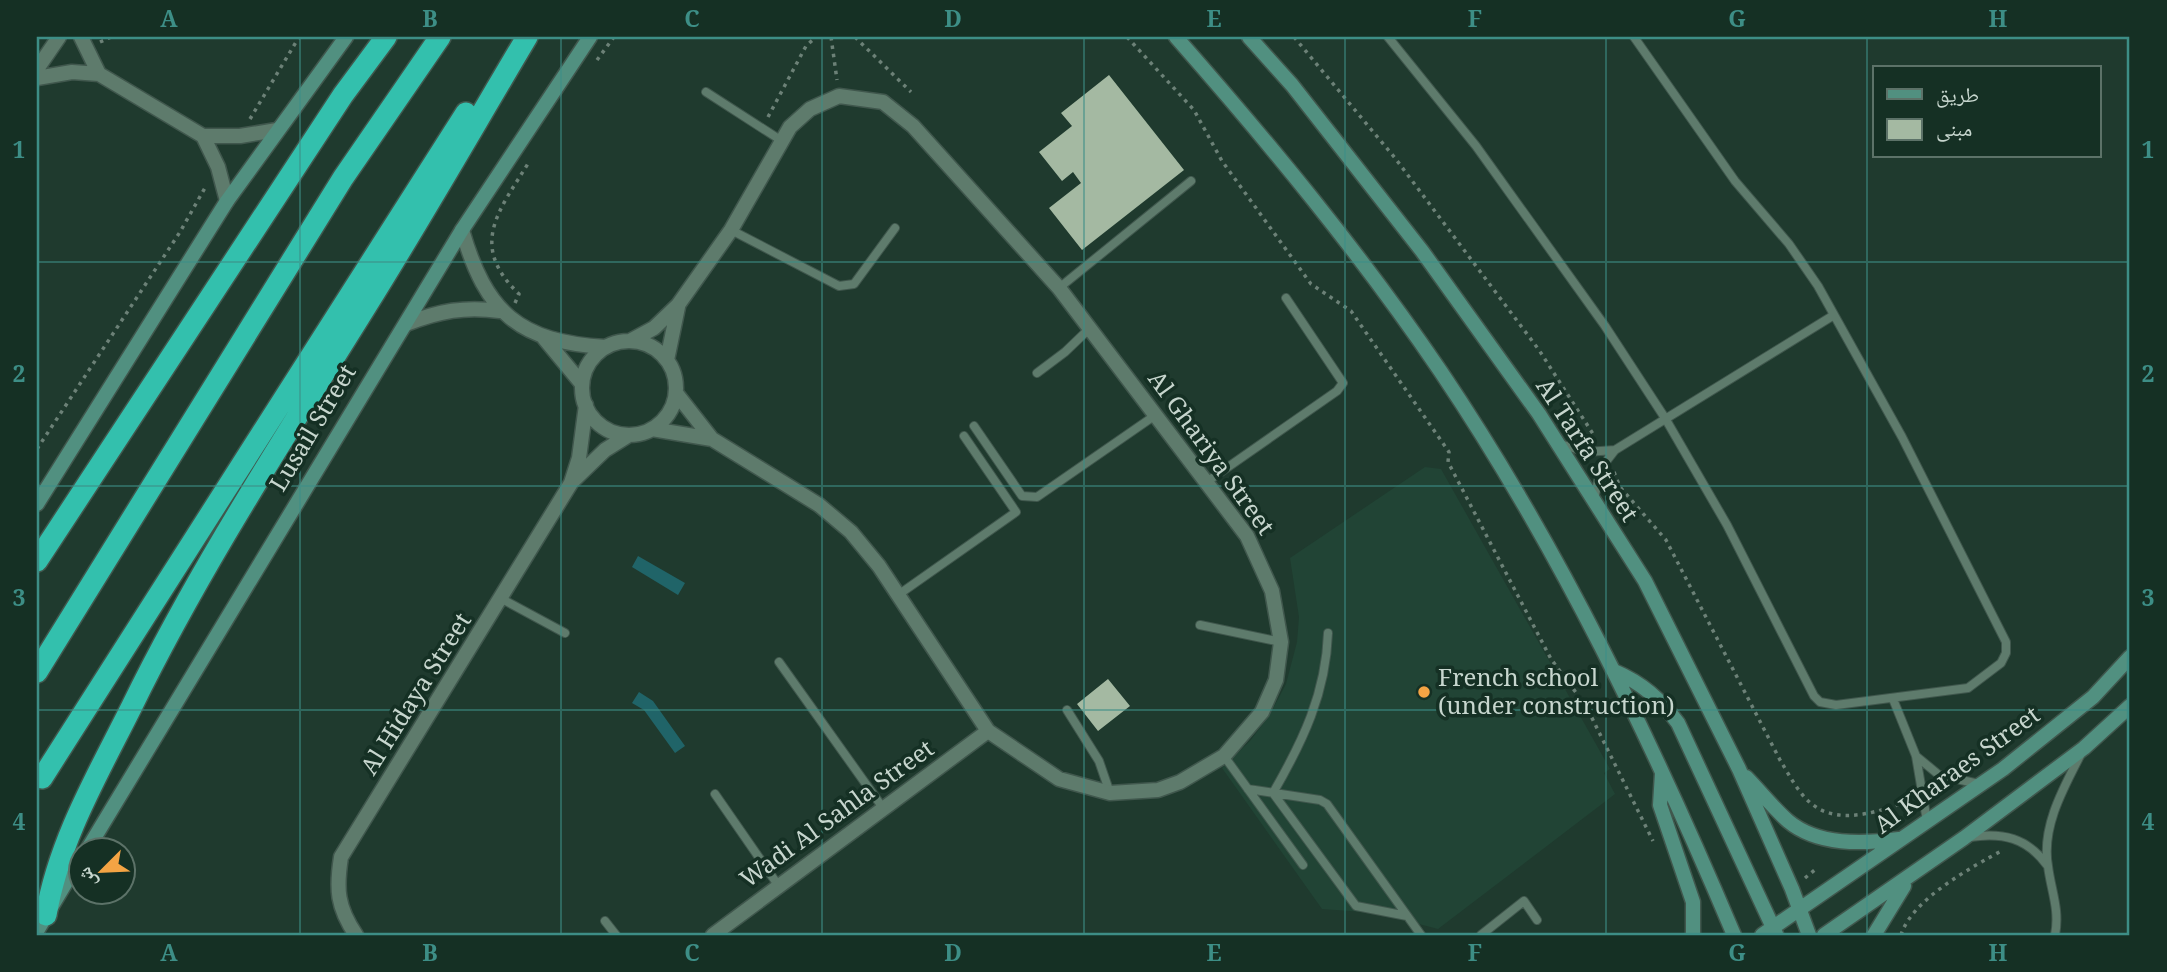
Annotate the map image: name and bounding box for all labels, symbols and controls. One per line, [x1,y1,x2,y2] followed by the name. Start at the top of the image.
[160,2,178,34] text: A
[422,2,438,34] text: B
[684,2,700,34] text: C
[944,2,962,34] text: D
[1206,2,1222,34] text: E
[1468,2,1482,34] text: F
[1728,2,1746,34] text: G
[1989,2,2008,34] text: H
[1873,66,2100,158] legend
[1936,80,1979,108] text: طريق
[1936,114,1972,142] text: مبنى
[13,133,26,165] text: 1
[2142,133,2155,165] text: 1
[13,357,26,389] text: 2
[2142,357,2155,389] text: 2
[261,358,363,497] street label: Lusail Street
[1141,363,1283,541] street label: Al Ghariya Street
[1529,371,1647,527] street label: Al Tarfa Street
[13,581,26,613] text: 3
[2142,581,2155,613] text: 3
[352,606,478,781] street label: Al Hidaya Street
[1438,660,1675,721] place label: French school (under construction)
[1416,684,1432,700] marker: French school (under construction)
[1867,697,2046,840] street label: Al Kharaes Street
[733,731,940,894] street label: Wadi Al Sahla Street
[13,805,26,837] text: 4
[2142,805,2155,837] text: 4
[66,836,136,906] north arrow
[70,863,102,892] text: ش
[160,936,178,968] text: A
[422,936,438,968] text: B
[684,936,700,968] text: C
[944,936,962,968] text: D
[1206,936,1222,968] text: E
[1468,936,1482,968] text: F
[1728,936,1746,968] text: G
[1989,936,2008,968] text: H

